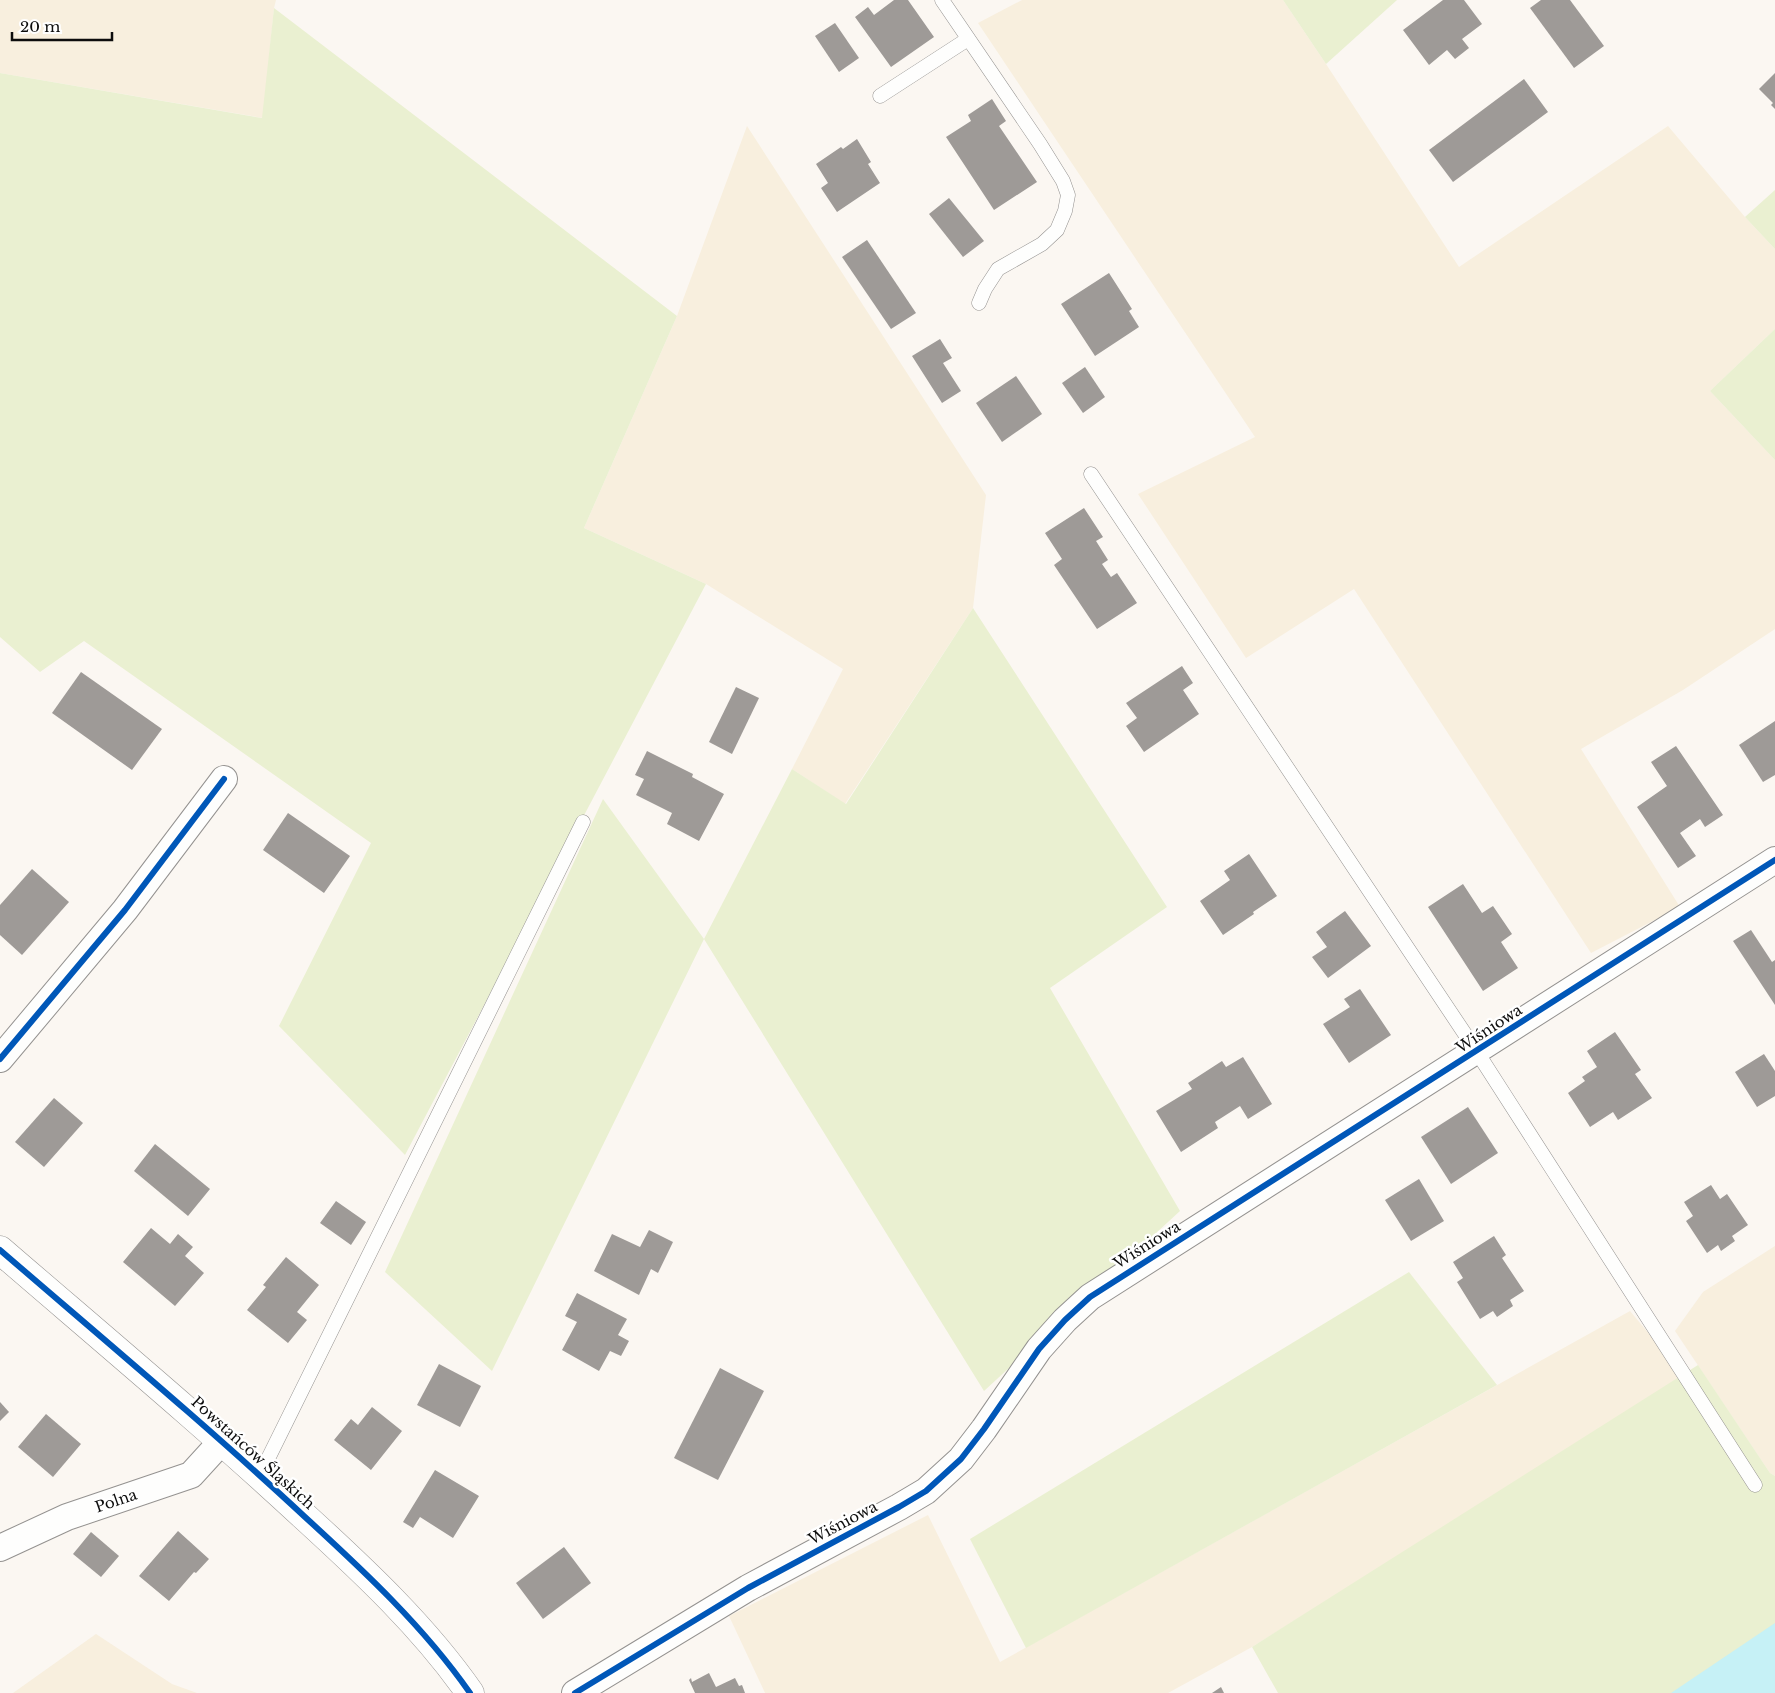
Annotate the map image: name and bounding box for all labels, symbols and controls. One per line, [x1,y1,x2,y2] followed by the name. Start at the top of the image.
[12,10,112,42] scale bar
[20,17,60,36] text: 20 m
[1451,1000,1526,1058] street label: Wiśniowa
[1109,1216,1184,1273] street label: Wiśniowa
[188,1392,319,1513] street label: Powstańców Śląskich
[92,1484,140,1517] street label: Polna
[804,1496,881,1549] street label: Wiśniowa

